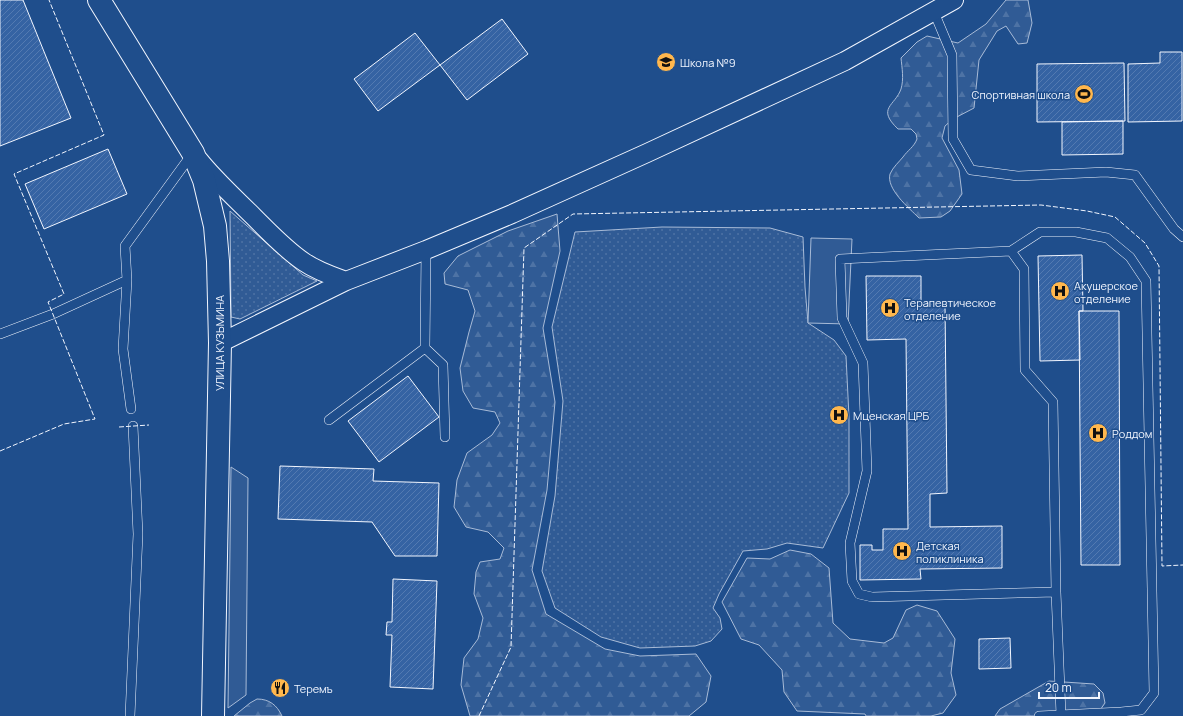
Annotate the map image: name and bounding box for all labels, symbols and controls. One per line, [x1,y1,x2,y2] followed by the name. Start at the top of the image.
[655,51,677,73] school or university icon: Школа №9
[680,55,736,70] place label: Школа №9
[1073,83,1095,105] sports icon: Спортивная школа
[972,87,1070,102] place label: Спортивная школа
[1074,278,1138,306] place label: Акушерское отделение
[1049,280,1071,302] hospital icon: Акушерское отделение
[212,295,227,391] street label: УЛИЦА КУЗЬМИНА
[904,295,997,323] place label: Терапевтическое отделение
[879,297,901,319] hospital icon: Терапевтическое отделение
[828,404,850,426] hospital icon: Мценская ЦРБ
[853,408,929,423] place label: Мценская ЦРБ
[1087,422,1109,444] hospital icon: Роддом
[1112,426,1152,441] place label: Роддом
[916,538,984,566] place label: Детская поликлиника
[891,540,913,562] hospital icon: Детская поликлиника
[1039,674,1099,700] scale bar
[269,677,291,699] restaurant icon: Теремъ
[1045,679,1072,696] text: 20 m
[294,681,333,696] place label: Теремъ

